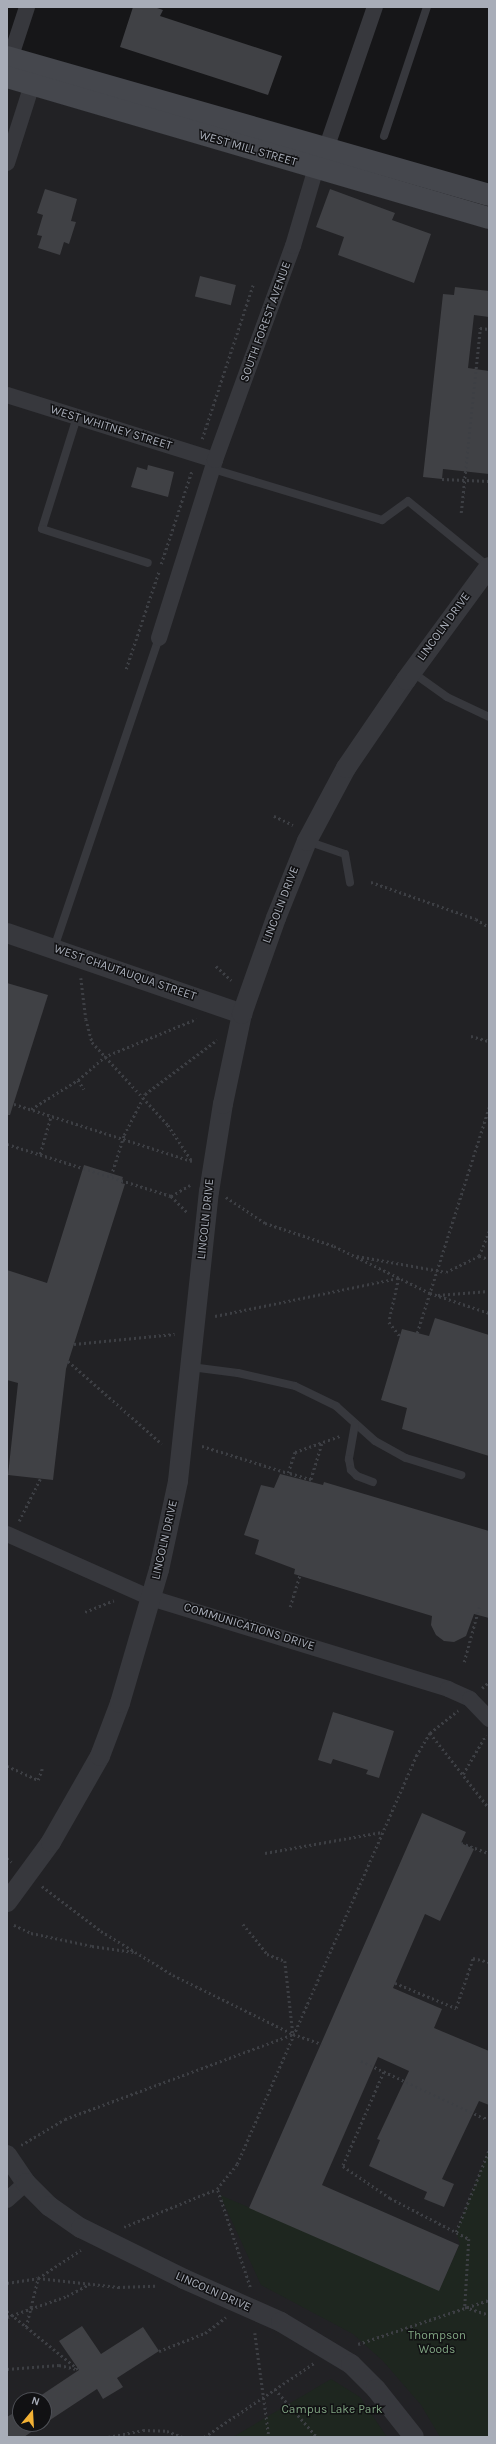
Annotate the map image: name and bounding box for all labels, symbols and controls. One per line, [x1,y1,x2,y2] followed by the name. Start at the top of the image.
[197,128,299,170] street label: WEST MILL STREET
[238,260,294,384] street label: SOUTH FOREST AVENUE
[49,403,173,453] street label: WEST WHITNEY STREET
[414,590,474,664] street label: LINCOLN DRIVE
[260,865,302,945] street label: LINCOLN DRIVE
[52,942,198,1004] street label: WEST CHAUTAUQUA STREET
[195,1178,217,1260] street label: LINCOLN DRIVE
[149,1499,181,1581] street label: LINCOLN DRIVE
[182,1600,316,1654] street label: COMMUNICATIONS DRIVE
[173,2269,253,2315] street label: LINCOLN DRIVE
[408,2329,466,2357] park label: Thompson Woods
[12,2392,52,2432] north arrow
[30,2394,41,2408] text: N
[282,2403,382,2417] park label: Campus Lake Park

